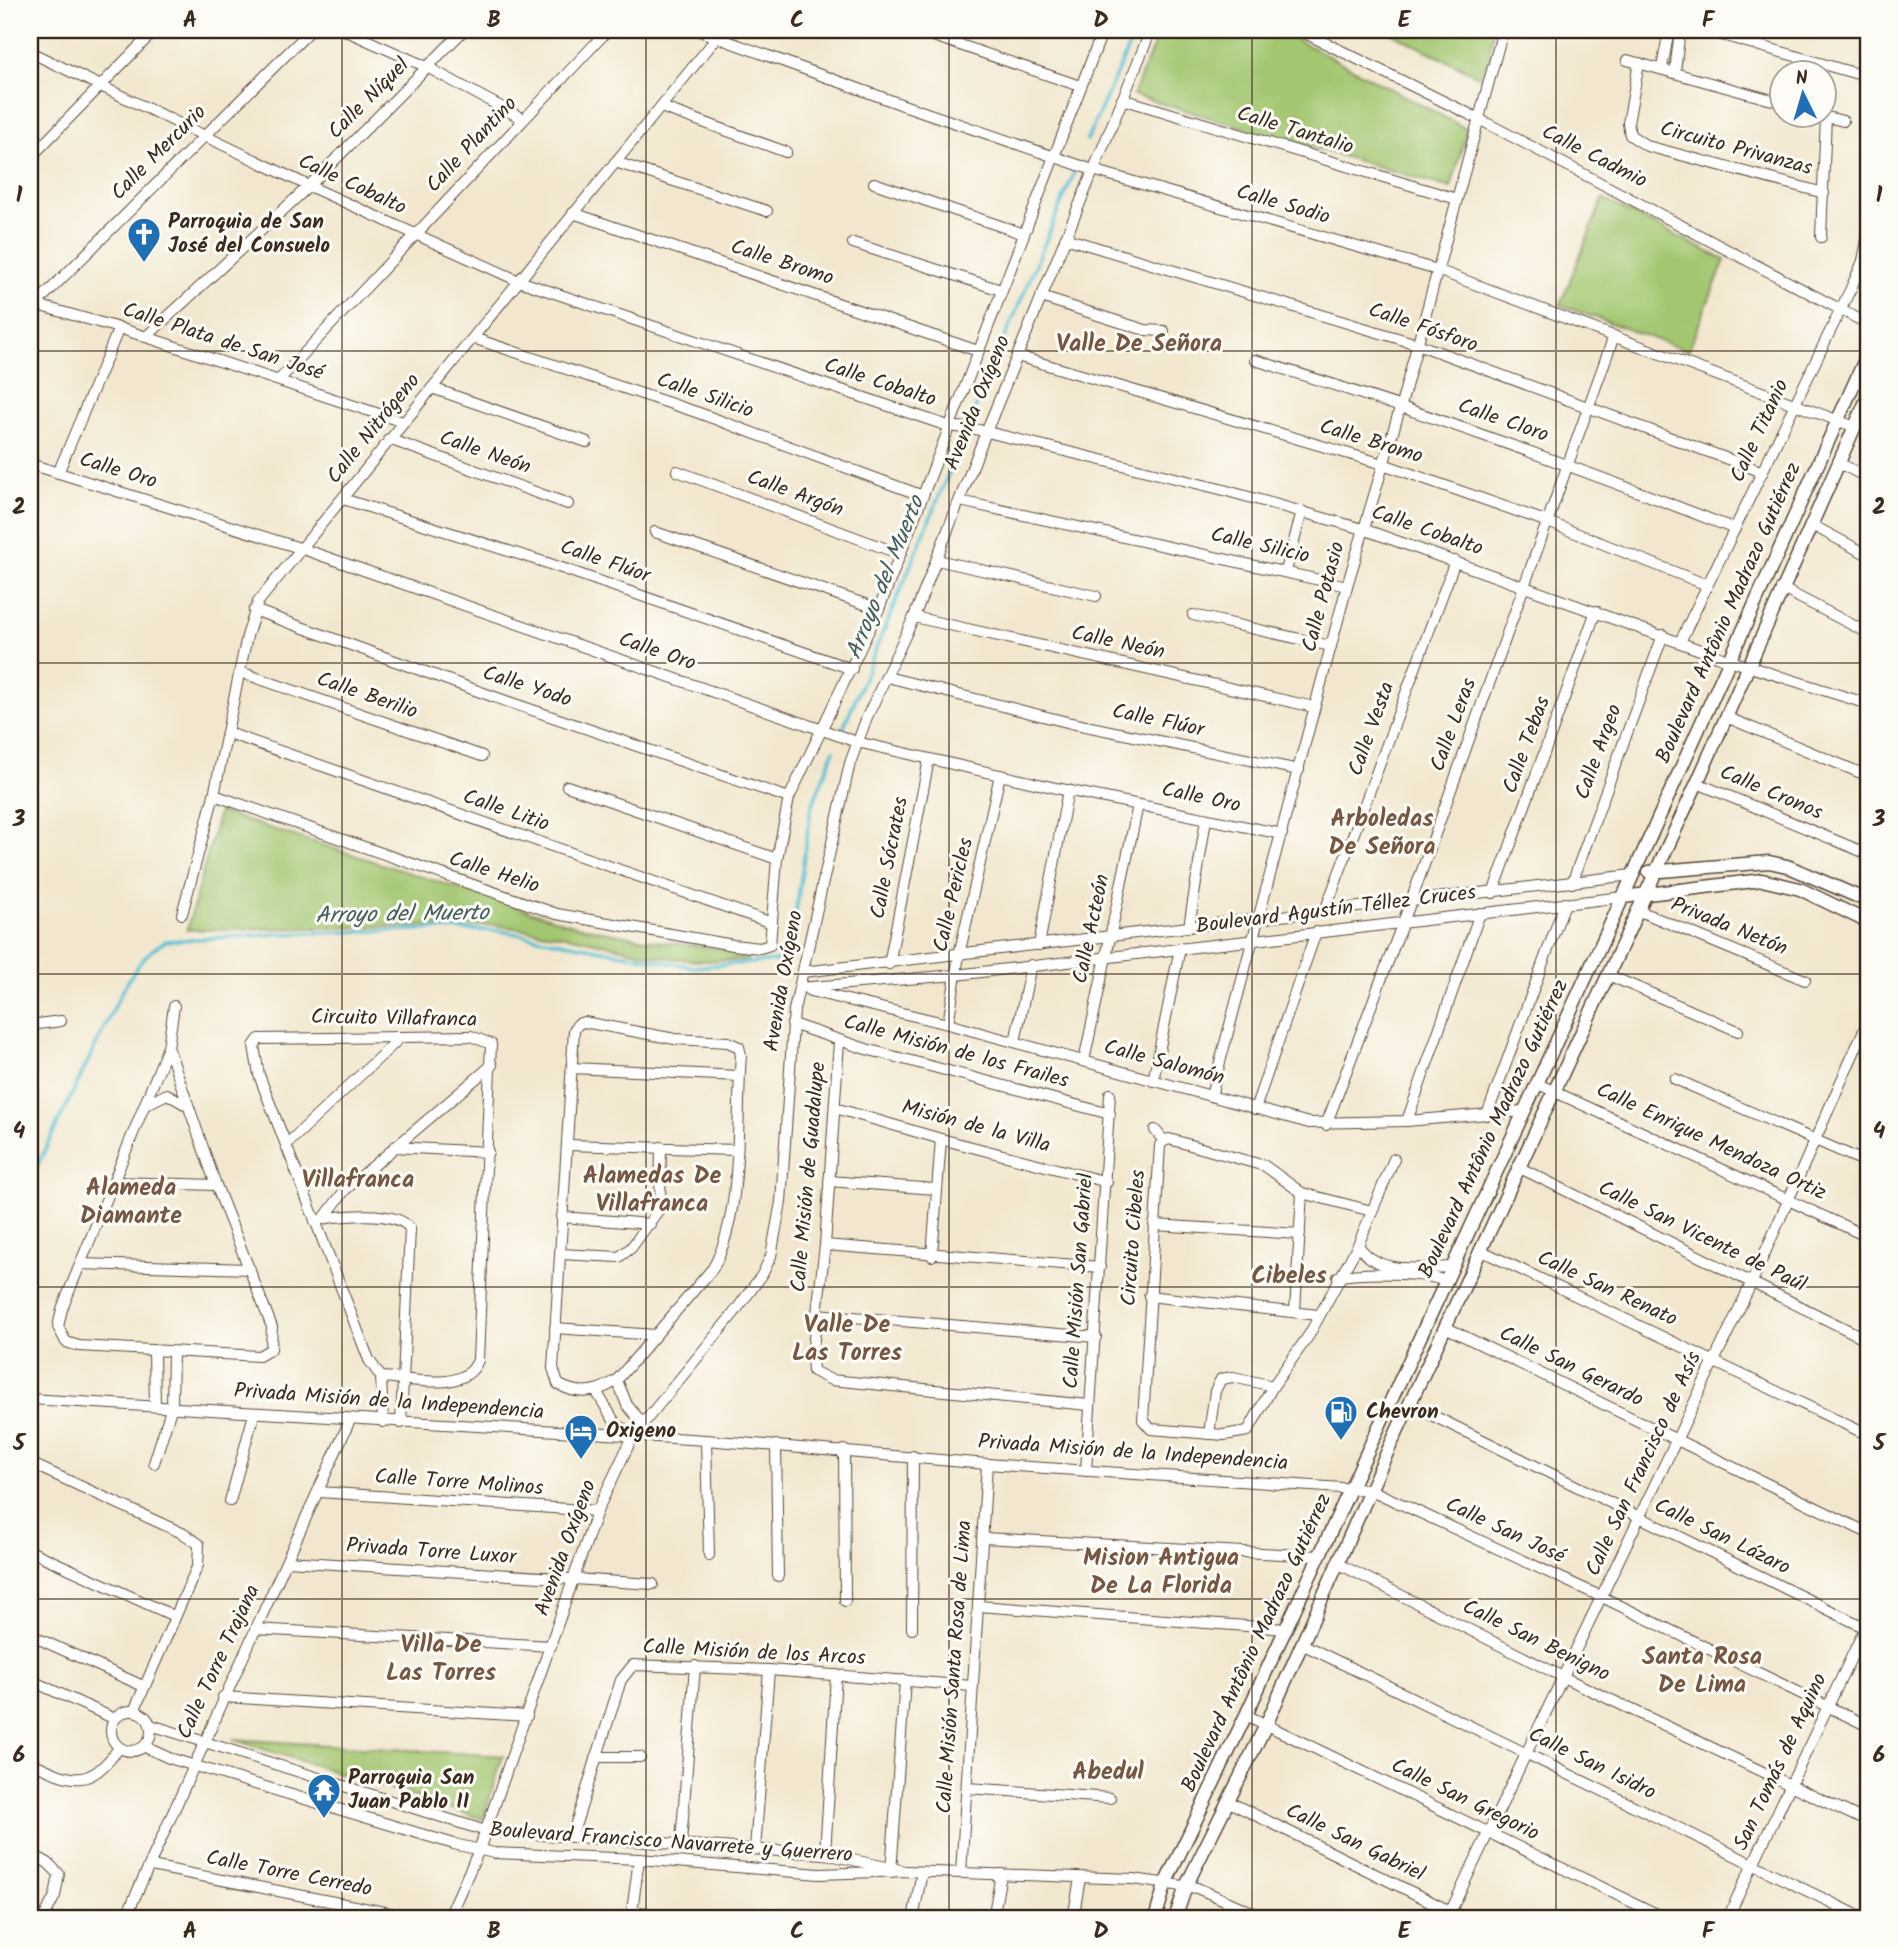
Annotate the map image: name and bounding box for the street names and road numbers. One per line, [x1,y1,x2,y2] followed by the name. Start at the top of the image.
[320,50,418,148] street label: Calle Níquel
[418,89,526,201] street label: Calle Plantino
[103,97,215,209] street label: Calle Mercurio
[1233,98,1357,164] street label: Calle Tantalio
[1656,113,1816,185] street label: Circuito Privanzas
[1535,116,1653,198] street label: Calle Cadmio
[292,145,412,225] street label: Calle Cobalto
[1232,176,1334,234] street label: Calle Sodio
[726,231,838,295] street label: Calle Bromo
[118,294,329,390] street label: Calle Plata de San José
[1364,294,1482,362] street label: Calle Fósforo
[936,331,1020,475] street label: Avenida Oxígeno
[820,349,940,417] street label: Calle Cobalto
[652,364,758,428] street label: Calle Silicio
[319,366,429,492] street label: Calle Nitrógeno
[1722,374,1798,488] street label: Calle Titanio
[1453,390,1553,452] street label: Calle Cloro
[1315,411,1427,473] street label: Calle Bromo
[435,422,535,484] street label: Calle Neón
[75,444,161,498] street label: Calle Oro
[1648,457,1810,769] street label: Boulevard Antônio Madrazo Gutiérrez
[742,461,848,527] street label: Calle Argón
[1367,496,1487,566] street label: Calle Cobalto
[1207,519,1313,573] street label: Calle Silicio
[556,531,655,593] street label: Calle Flúor
[1293,538,1355,656] street label: Calle Potasio
[1068,617,1168,669] street label: Calle Neón
[614,623,700,681] street label: Calle Oro
[478,657,576,717] street label: Calle Yodo
[312,663,422,729] street label: Calle Berilio
[1422,674,1486,776] street label: Calle Leras
[1340,677,1404,781] street label: Calle Vesta
[1494,692,1560,798] street label: Calle Tebas
[1109,695,1208,747] street label: Calle Flúor
[1567,700,1631,804] street label: Calle Argeo
[1714,756,1828,830] street label: Calle Cronos
[1158,774,1244,822] street label: Calle Oro
[458,781,554,841] street label: Calle Litio
[862,794,918,922] street label: Calle Sócrates
[925,835,983,955] street label: Calle Pericles
[444,843,544,903] street label: Calle Helio
[1064,871,1120,987] street label: Calle Acteón
[1194,876,1478,944] street label: Boulevard Agustín Téllez Cruces
[1666,889,1792,965] street label: Privada Netón
[755,908,813,1054] street label: Avenida Oxígeno
[1410,974,1578,1284] street label: Boulevard Antônio Madrazo Gutiérrez
[311,1001,477,1037] street label: Circuito Villafranca
[840,1006,1072,1098] street label: Calle Misión de los Frailes
[1100,1031,1228,1095] street label: Calle Salomón
[782,1060,836,1294] street label: Calle Misión de Guadalupe
[1590,1074,1832,1210] street label: Calle Enrique Mendoza Ortiz
[898,1091,1054,1163] street label: Misión de la Villa
[1113,1169,1155,1307] street label: Circuito Cibeles
[1055,1172,1103,1390] street label: Calle Misión San Gabriel
[1592,1172,1812,1302] street label: Calle San Vicente de Paúl
[1531,1242,1683,1336] street label: Calle San Renato
[1493,1318,1649,1416] street label: Calle San Gerardo
[1577,1346,1711,1582] street label: Calle San Francisco de Asís
[233,1375,545,1429] street label: Privada Misión de la Independencia
[977,1426,1289,1480] street label: Privada Misión de la Independencia
[374,1461,544,1505] street label: Calle Torre Molinos
[526,1475,606,1621] street label: Avenida Oxígeno
[1173,1488,1341,1798] street label: Boulevard Antônio Madrazo Gutiérrez
[1440,1489,1571,1573] street label: Calle San José
[1648,1490,1796,1584] street label: Calle San Lázaro
[928,1519,982,1815] street label: Calle Misión Santa Rosa de Lima
[345,1530,518,1574] street label: Privada Torre Luxor
[169,1579,269,1745] street label: Calle Torre Trajana
[1456,1591,1616,1691] street label: Calle San Benigno
[642,1631,866,1675] street label: Calle Misión de los Arcos
[1725,1668,1837,1856] street label: San Tomás de Aquino
[1522,1719,1662,1809] street label: Calle San Isidro
[1385,1750,1545,1850] street label: Calle San Gregorio
[1280,1795,1430,1891] street label: Calle San Gabriel
[488,1814,854,1872] street label: Boulevard Francisco Navarrete y Guerrero
[203,1842,375,1906] street label: Calle Torre Cerredo

